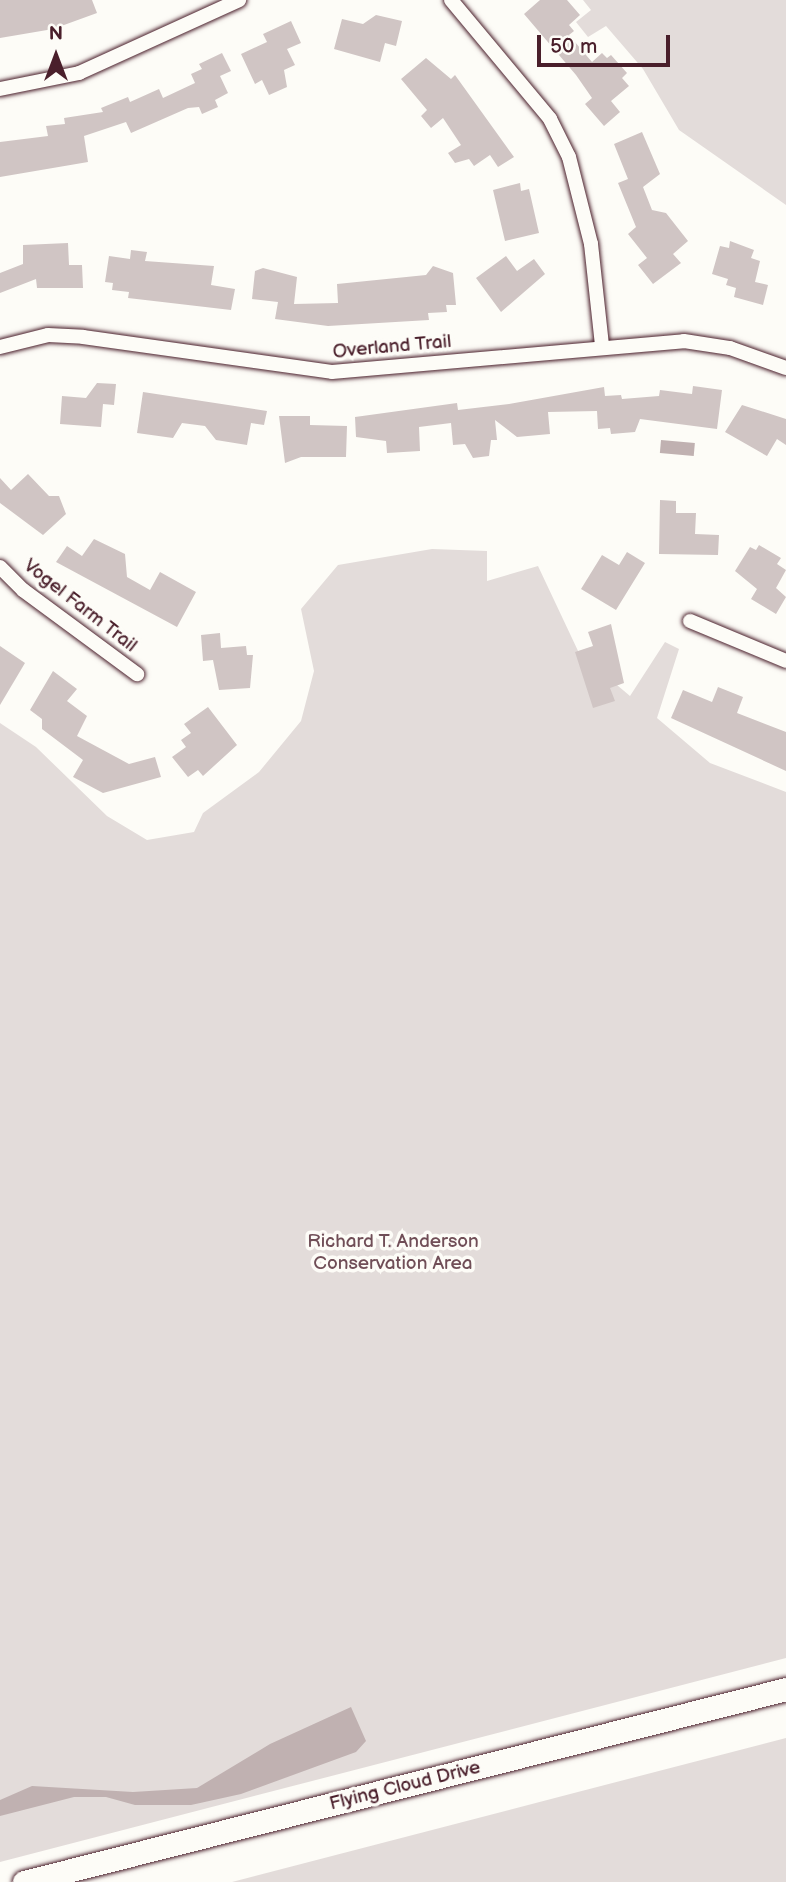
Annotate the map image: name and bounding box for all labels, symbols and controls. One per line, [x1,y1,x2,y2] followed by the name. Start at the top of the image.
[21,21,91,91] north arrow
[541,21,674,65] scale bar
[49,23,63,46] text: N
[550,34,597,59] text: 50 m
[331,330,453,364] street label: Overland Trail
[18,554,142,658] street label: Vogel Farm Trail
[307,1231,479,1275] park label: Richard T. Anderson Conservation Area
[327,1756,483,1816] street label: Flying Cloud Drive

